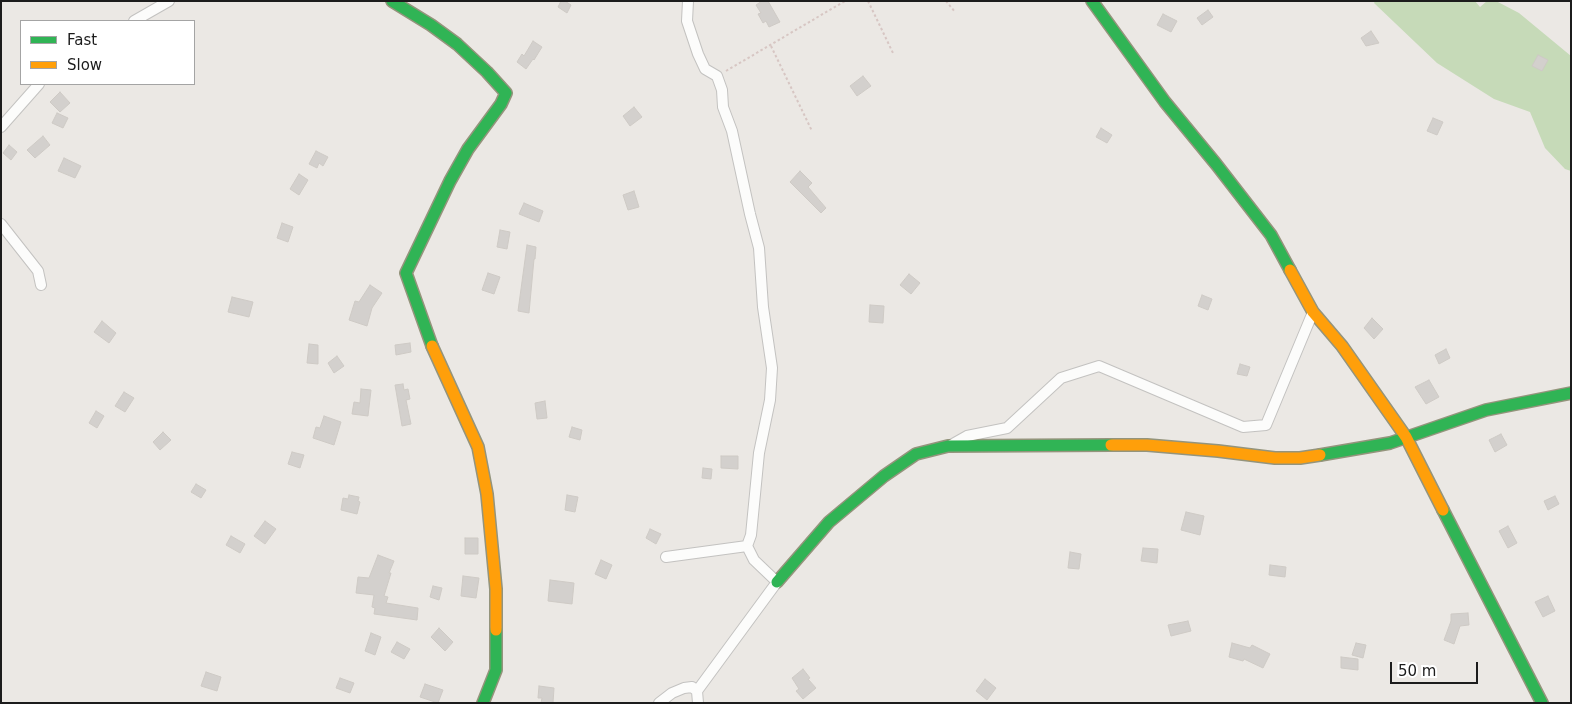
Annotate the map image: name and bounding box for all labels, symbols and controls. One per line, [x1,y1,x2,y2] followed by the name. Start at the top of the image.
[20,20,195,85] legend
[67,31,97,49] text: Fast
[67,56,102,74] text: Slow
[1392,652,1480,684] scale bar
[1398,662,1436,680] text: 50 m

